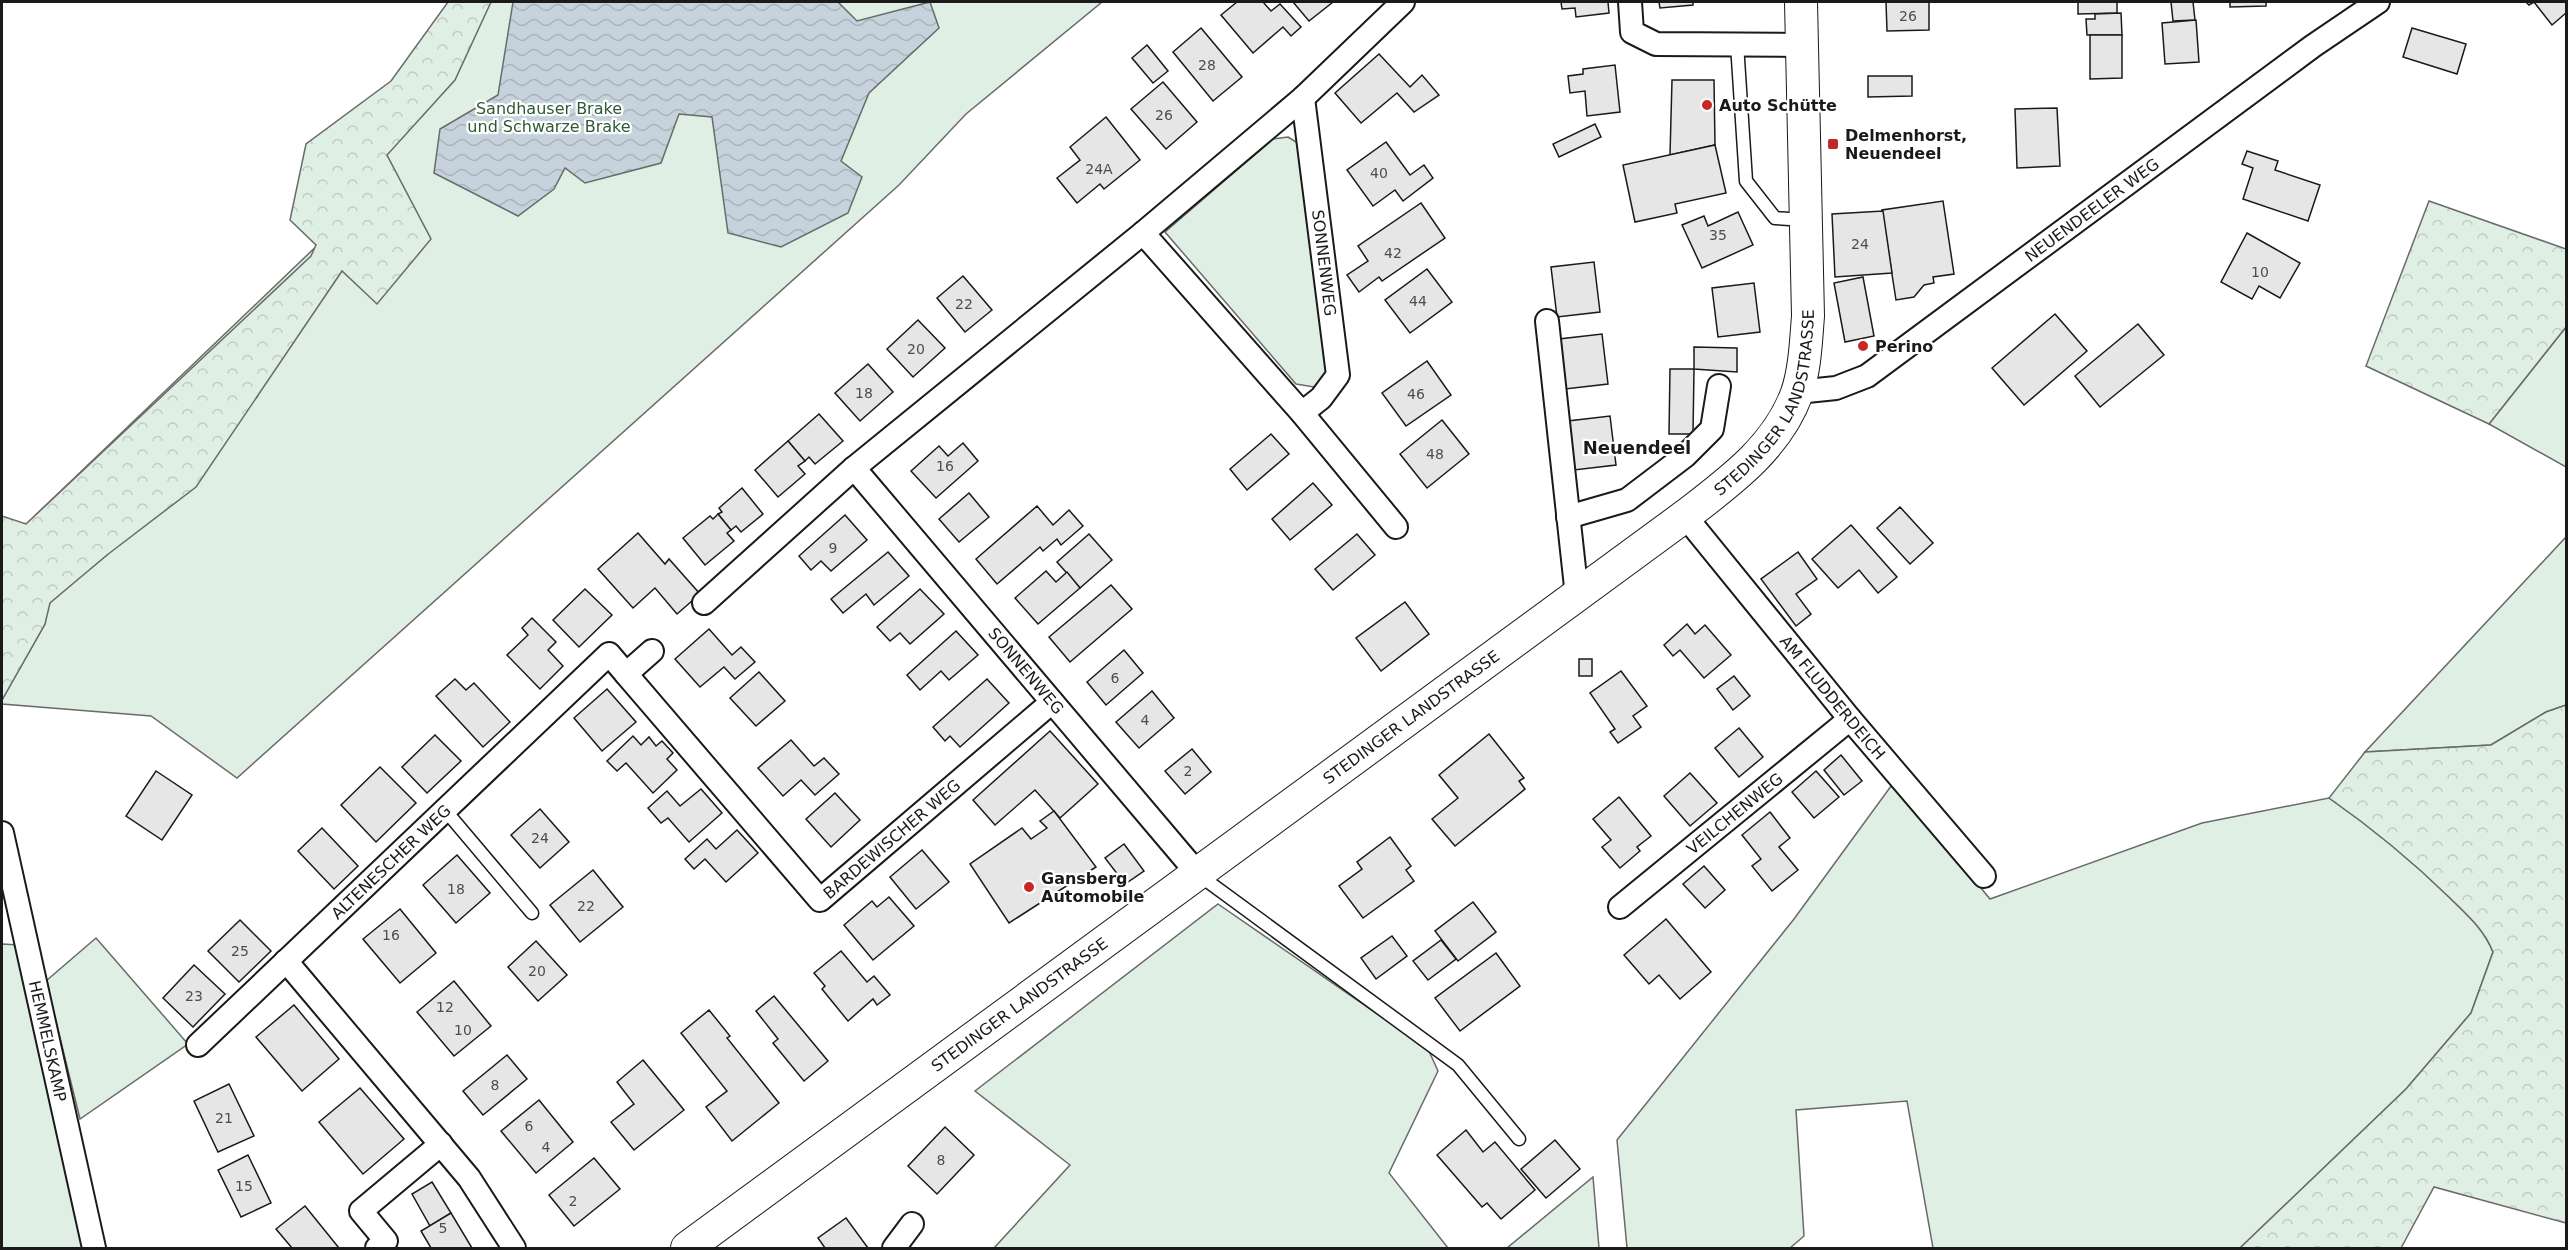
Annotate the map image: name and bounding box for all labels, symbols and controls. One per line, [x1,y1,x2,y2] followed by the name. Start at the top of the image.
[1899,8,1917,24] house number: 26
[1198,57,1216,73] house number: 28
[1719,96,1837,115] place label: Auto Schütte
[1700,98,1714,112] marker: Auto Schütte
[467,99,631,136] park label: Sandhauser Brake und Schwarze Brake
[1155,107,1173,123] house number: 26
[1845,126,1967,163] place label: Delmenhorst, Neuendeel
[1826,137,1840,151] marker: Delmenhorst, Neuendeel
[2021,154,2162,266] street label: NEUENDEELER WEG
[1085,161,1113,177] house number: 24A
[1370,165,1388,181] house number: 40
[1308,209,1340,317] street label: SONNENWEG
[1709,227,1727,243] house number: 35
[1851,236,1869,252] house number: 24
[1384,245,1402,261] house number: 42
[2251,264,2269,280] house number: 10
[1409,293,1427,309] house number: 44
[955,296,973,312] house number: 22
[1710,309,1818,499] street label: STEDINGER LANDSTRASSE
[1875,337,1933,356] place label: Perino
[1856,339,1870,353] marker: Perino
[907,341,925,357] house number: 20
[855,385,873,401] house number: 18
[1407,386,1425,402] house number: 46
[1583,437,1691,458] district label: Neuendeel
[1426,446,1444,462] house number: 48
[936,458,954,474] house number: 16
[829,540,837,556] house number: 9
[984,624,1068,718] street label: SONNENWEG
[1776,631,1890,763] street label: AM FLUDDERDEICH
[1319,646,1503,788] street label: STEDINGER LANDSTRASSE
[1111,670,1120,686] house number: 6
[1141,712,1150,728] house number: 4
[1184,763,1192,779] house number: 2
[1683,769,1786,858] street label: VEILCHENWEG
[819,775,964,903] street label: BARDEWISCHER WEG
[327,800,454,923] street label: ALTENESCHER WEG
[531,830,549,846] house number: 24
[1041,869,1145,906] place label: Gansberg Automobile
[1022,880,1036,894] marker: Gansberg Automobile
[447,881,465,897] house number: 18
[577,898,595,914] house number: 22
[382,927,400,943] house number: 16
[927,933,1111,1075] street label: STEDINGER LANDSTRASSE
[231,943,249,959] house number: 25
[528,963,546,979] house number: 20
[25,979,71,1104] street label: HEMMELSKAMP
[185,988,203,1004] house number: 23
[436,999,454,1015] house number: 12
[454,1022,472,1038] house number: 10
[491,1077,499,1093] house number: 8
[215,1110,233,1126] house number: 21
[525,1118,534,1134] house number: 6
[542,1139,551,1155] house number: 4
[937,1152,945,1168] house number: 8
[235,1178,253,1194] house number: 15
[569,1193,577,1209] house number: 2
[439,1220,447,1236] house number: 5

